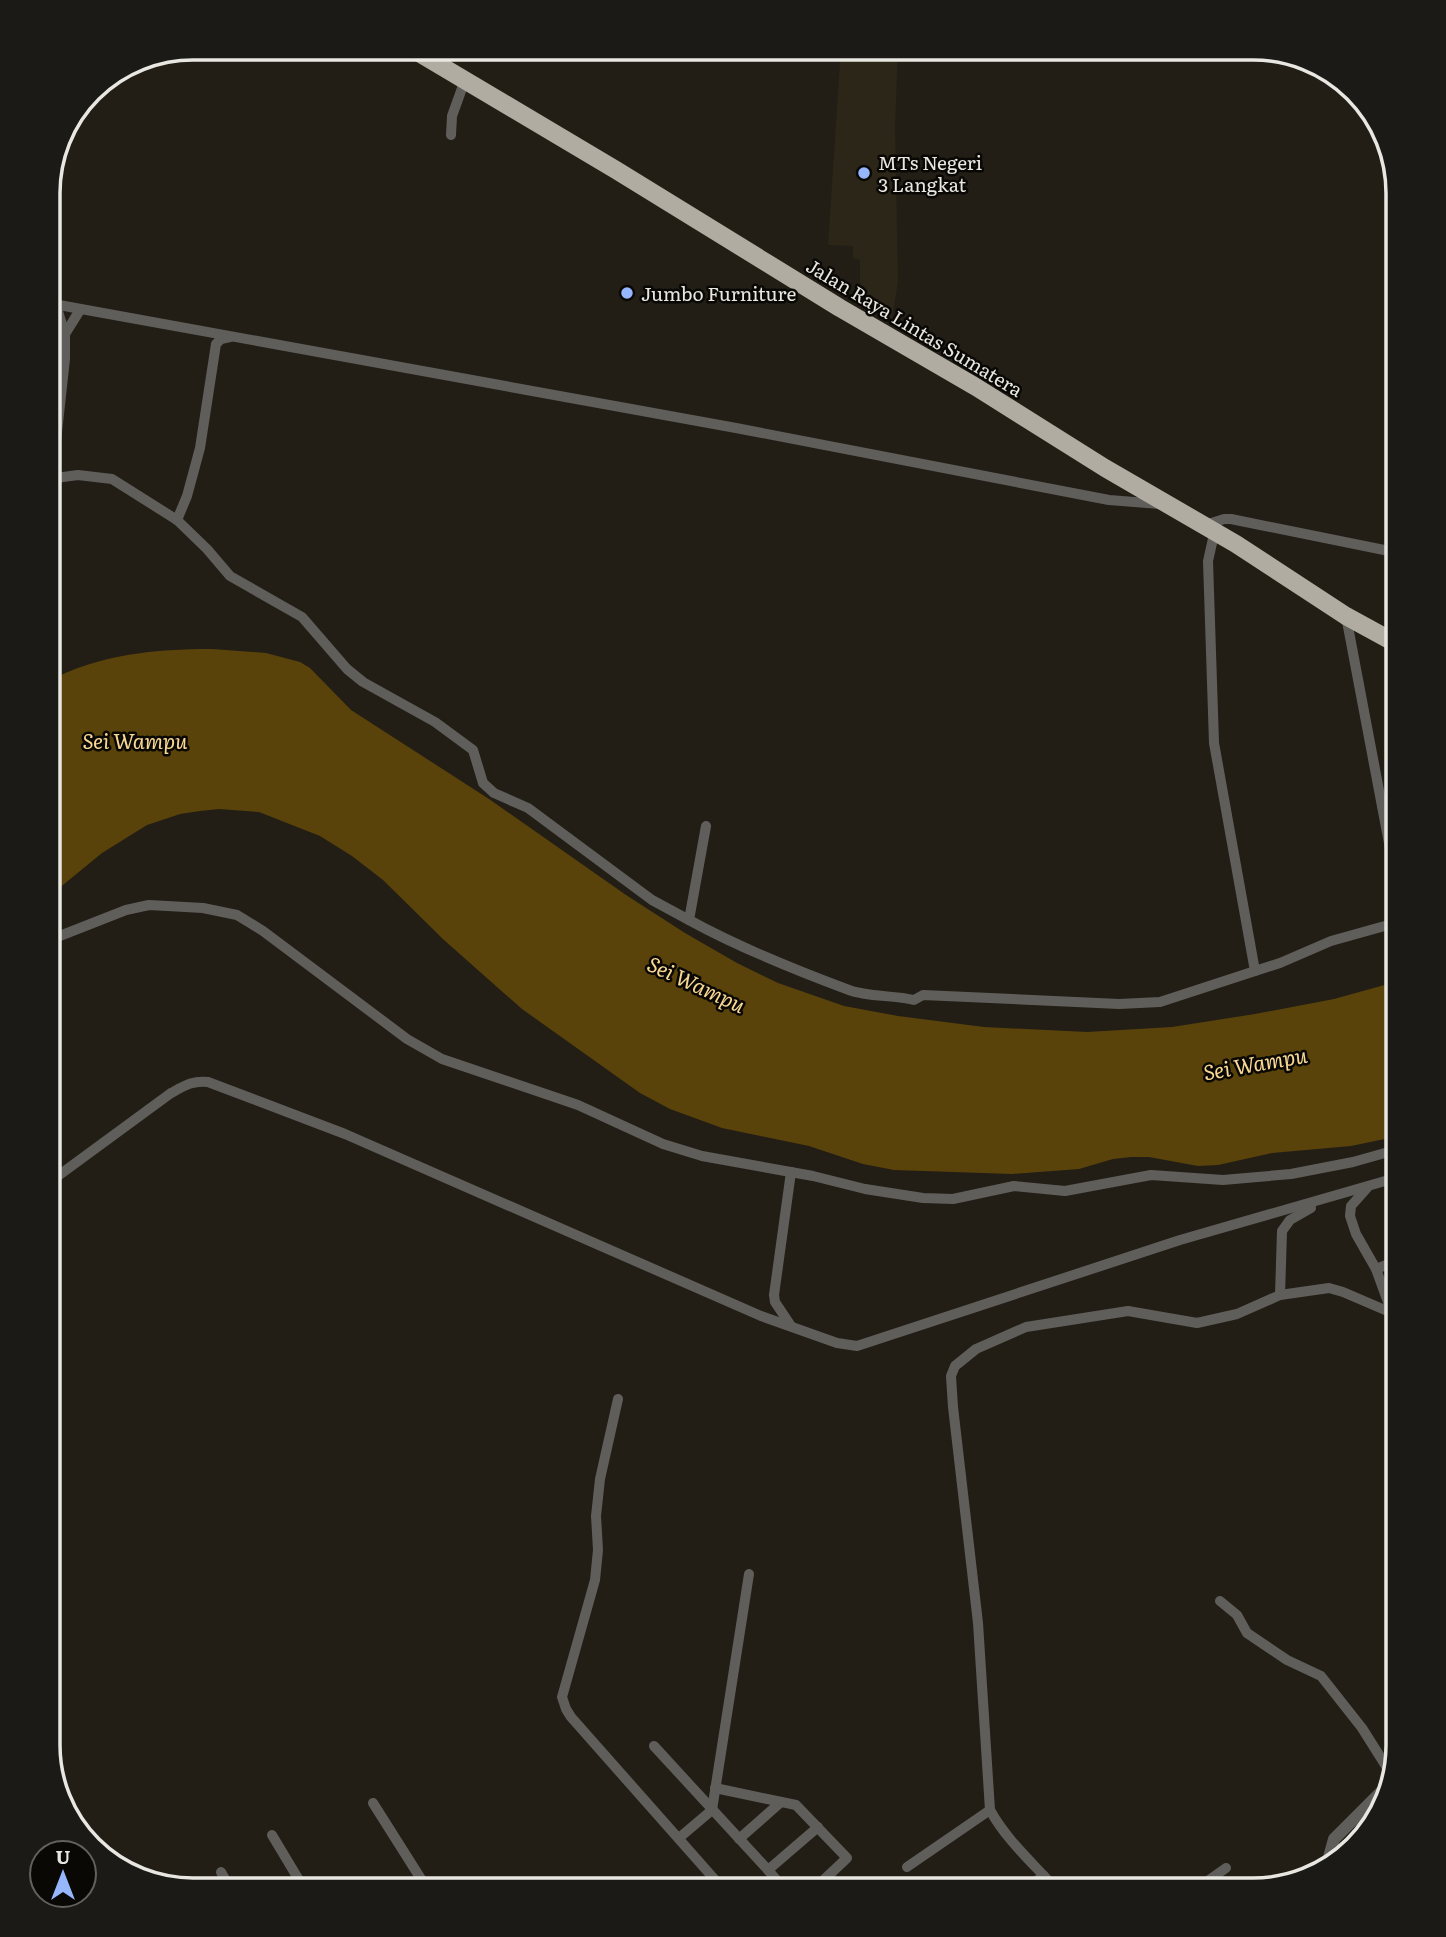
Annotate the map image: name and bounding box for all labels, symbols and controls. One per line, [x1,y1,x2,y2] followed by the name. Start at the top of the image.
[878,148,982,198] place label: MTs Negeri 3 Langkat
[856,165,872,181] marker: MTs Negeri 3 Langkat
[801,251,1029,403] street label: Jalan Raya Lintas Sumatera
[641,279,796,307] place label: Jumbo Furniture
[619,285,635,301] marker: Jumbo Furniture
[83,724,188,755] water label: Sei Wampu
[643,947,752,1019] water label: Sei Wampu
[1201,1038,1310,1086] water label: Sei Wampu
[28,1839,98,1909] north arrow
[56,1842,71,1870] text: U

